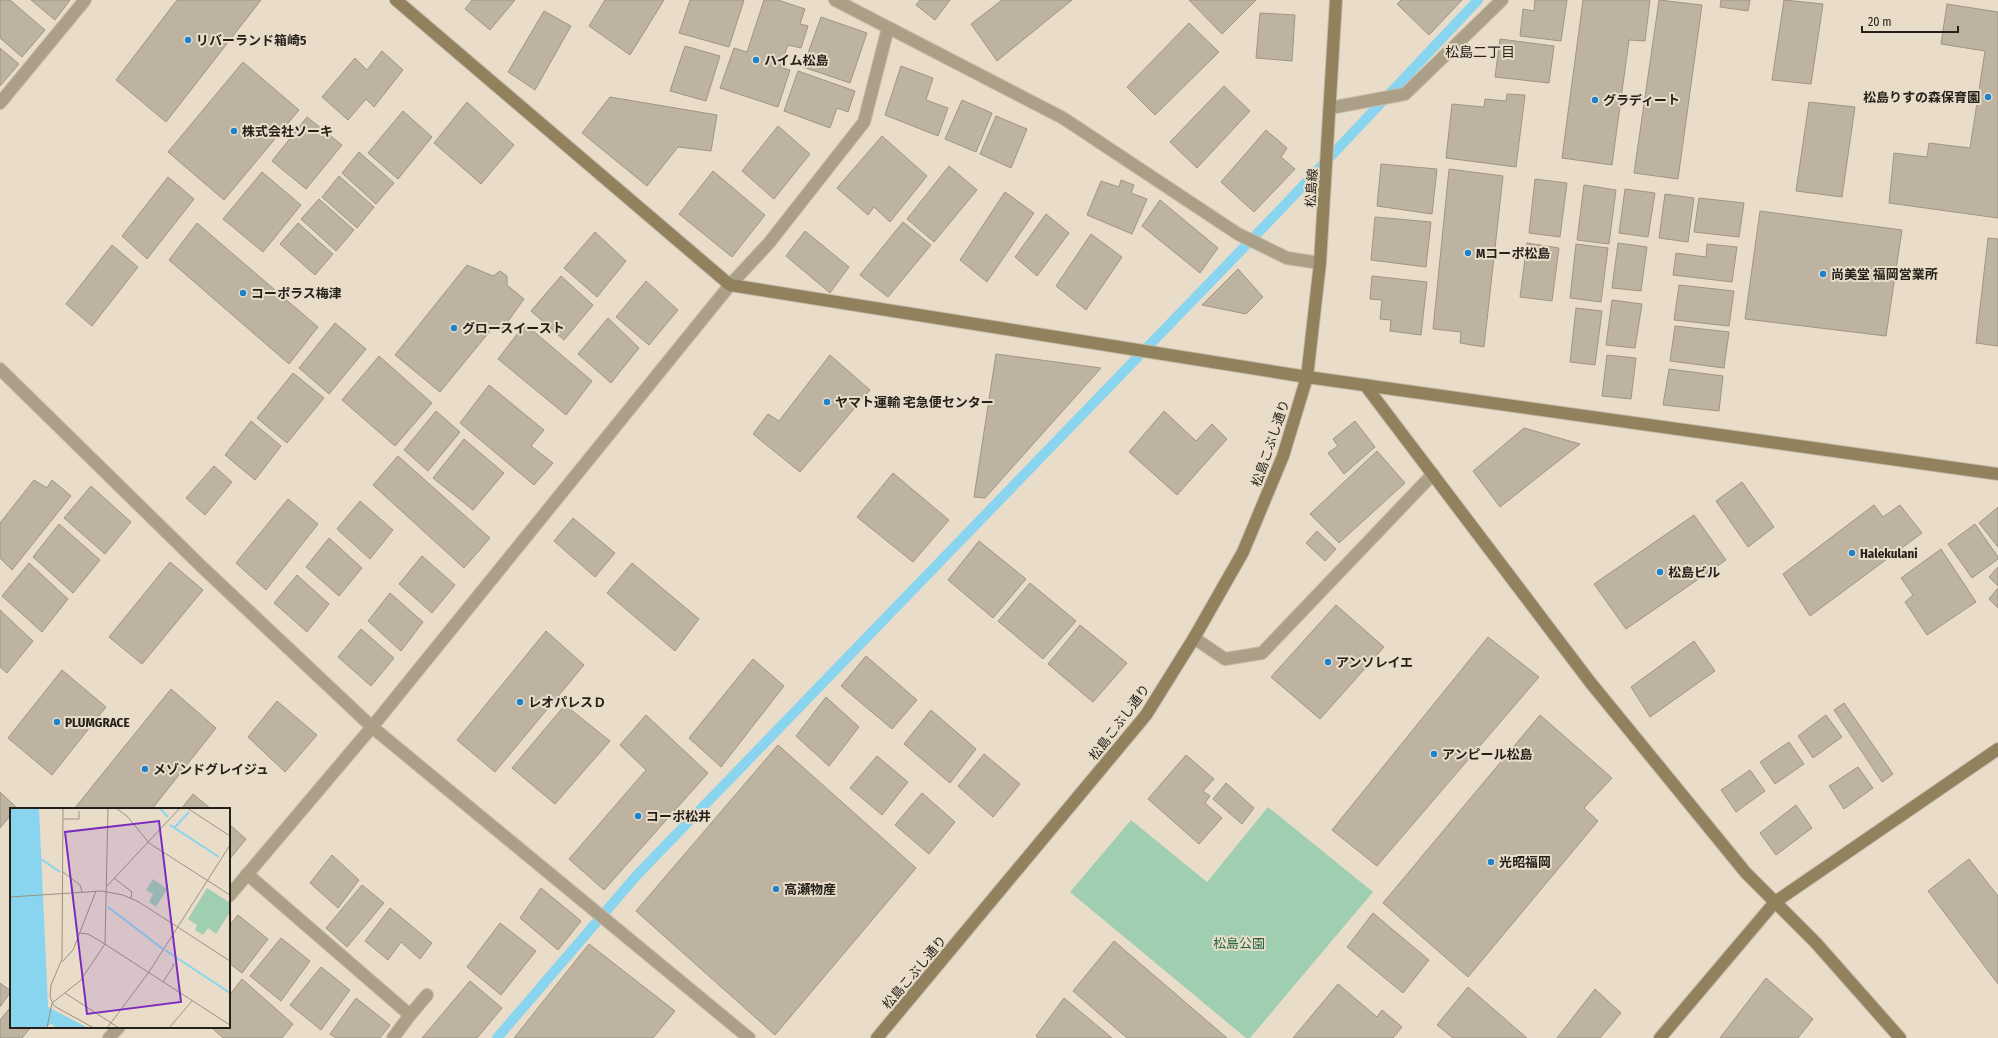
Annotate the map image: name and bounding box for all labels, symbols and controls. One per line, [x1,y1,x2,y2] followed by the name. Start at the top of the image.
[1862,8,1958,34] scale bar
[1868,15,1892,29] text: 20 m
[196,33,306,48] place label: リバーランド箱崎5
[183,35,193,45] marker: リバーランド箱崎5
[1445,44,1515,61] district label: 松島二丁目
[764,53,828,68] place label: ハイム松島
[751,55,761,65] marker: ハイム松島
[1863,90,1980,105] place label: 松島りすの森保育園
[1983,92,1993,102] marker: 松島りすの森保育園
[1603,93,1680,108] place label: グラディート
[1590,95,1600,105] marker: グラディート
[242,124,333,139] place label: 株式会社ソーキ
[229,126,239,136] marker: 株式会社ソーキ
[1303,168,1320,208] street label: 松島線
[1476,246,1550,261] place label: Mコーポ松島
[1463,248,1473,258] marker: Mコーポ松島
[1831,267,1938,282] place label: 尚美堂 福岡営業所
[1818,269,1828,279] marker: 尚美堂 福岡営業所
[251,286,342,301] place label: コーポラス梅津
[238,288,248,298] marker: コーポラス梅津
[462,321,565,336] place label: グロースイースト
[449,323,459,333] marker: グロースイースト
[835,395,994,410] place label: ヤマト運輸 宅急便センター
[822,397,832,407] marker: ヤマト運輸 宅急便センター
[1249,398,1292,489] street label: 松島こぶし通り
[1860,546,1918,561] place label: Halekulani
[1847,548,1857,558] marker: Halekulani
[1668,565,1720,580] place label: 松島ビル
[1655,567,1665,577] marker: 松島ビル
[1336,655,1413,670] place label: アンソレイエ
[1323,657,1333,667] marker: アンソレイエ
[1086,681,1153,763] street label: 松島こぶし通り
[528,695,606,710] place label: レオパレスＤ
[515,697,525,707] marker: レオパレスＤ
[65,715,130,730] place label: PLUMGRACE
[52,717,62,727] marker: PLUMGRACE
[1442,747,1532,762] place label: アンピール松島
[1429,749,1439,759] marker: アンピール松島
[153,762,269,777] place label: メゾンドグレイジュ
[140,764,150,774] marker: メゾンドグレイジュ
[10,808,230,1028] inset map
[646,809,711,824] place label: コーポ松井
[633,811,643,821] marker: コーポ松井
[1499,855,1551,870] place label: 光昭福岡
[1486,857,1496,867] marker: 光昭福岡
[784,882,836,897] place label: 高瀬物産
[771,884,781,894] marker: 高瀬物産
[879,933,949,1012] street label: 松島こぶし通り
[1213,936,1265,951] park label: 松島公園

